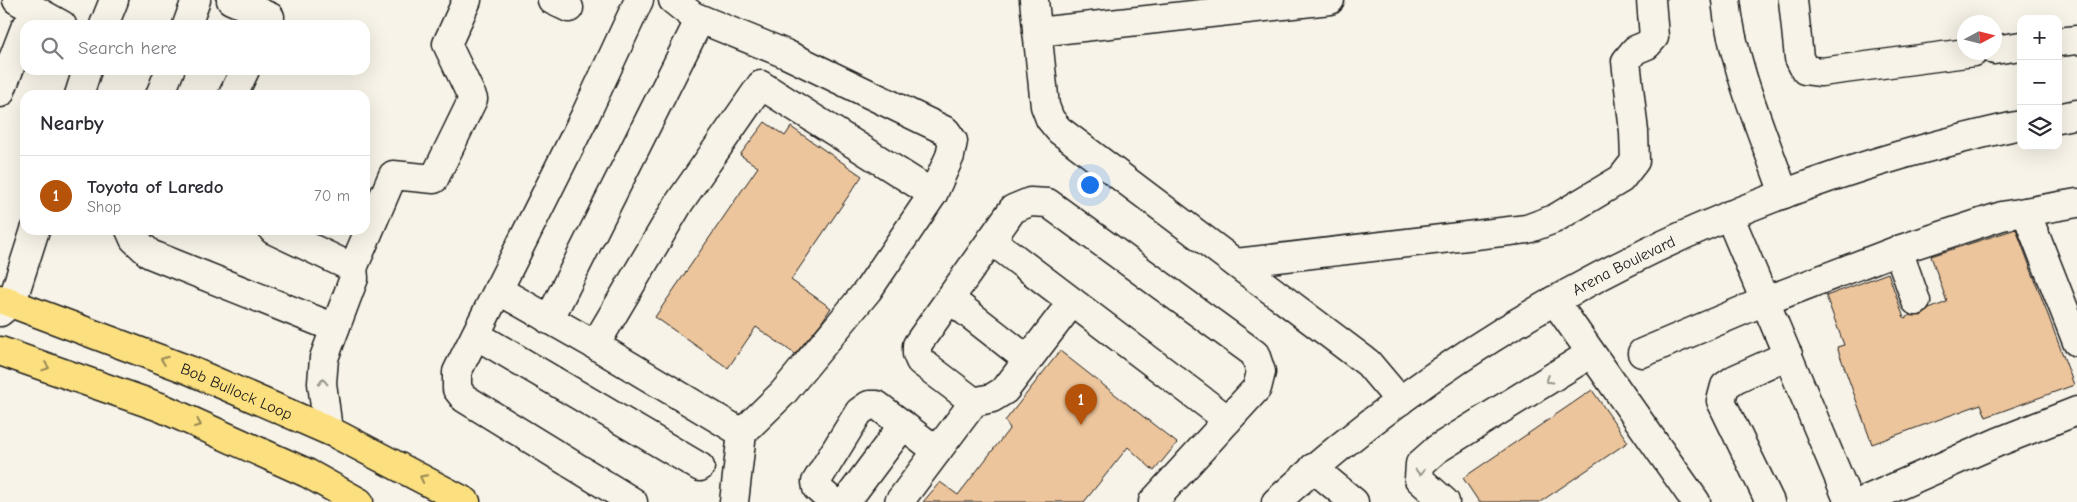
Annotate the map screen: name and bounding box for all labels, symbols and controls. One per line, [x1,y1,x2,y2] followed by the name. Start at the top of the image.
[1957,15,2002,60] north arrow
[2017,15,2062,150] map controls
[2017,15,2062,60] button: +
[20,20,370,75] search box
[38,34,66,62] icon: search
[78,37,177,59] text: Search here
[2017,60,2062,105] button: −
[2017,105,2062,150] button: layers
[40,111,104,135] text: Nearby
[1077,172,1103,198] your location
[87,176,224,198] text: Toyota of Laredo
[53,187,59,205] text: 1
[314,187,350,205] text: 70 m
[87,198,121,216] text: Shop
[1569,232,1678,299] street label: Arena Boulevard
[160,356,169,366] one-way arrow
[178,360,295,424] street label: Bob Bullock Loop
[41,361,50,371] one-way arrow
[1545,374,1555,383] one-way arrow
[318,378,328,386] one-way arrow
[1065,384,1097,425] pin: 1
[193,418,202,429] one-way arrow
[1415,468,1425,476] one-way arrow
[419,474,428,484] one-way arrow

